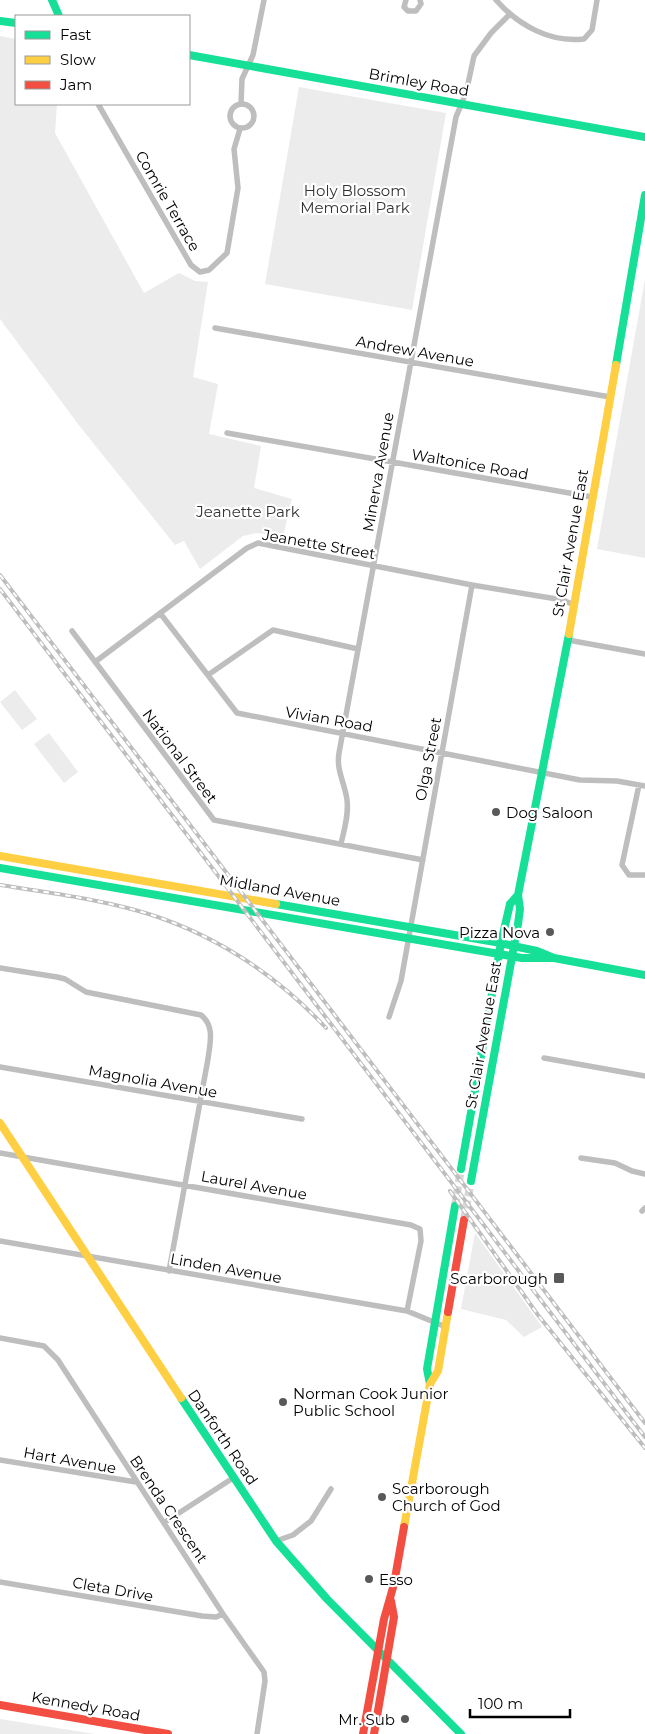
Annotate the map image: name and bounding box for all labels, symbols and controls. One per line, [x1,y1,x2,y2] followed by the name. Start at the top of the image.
[15,15,190,105] legend
[60,25,91,44] text: Fast
[60,50,96,69] text: Slow
[367,64,471,100] street label: Brimley Road
[59,75,92,94] text: Jam
[132,147,204,255] street label: Comrie Terrace
[300,181,410,217] park label: Holy Blossom Memorial Park
[354,331,476,371] street label: Andrew Avenue
[358,411,398,533] street label: Minerva Avenue
[410,444,530,484] street label: Waltonice Road
[548,468,592,618] street label: St Clair Avenue East
[195,502,300,521] park label: Jeanette Park
[260,525,377,563] street label: Jeanette Street
[284,702,374,736] street label: Vivian Road
[138,705,222,807] street label: National Street
[411,715,445,803] street label: Olga Street
[506,803,593,822] place label: Dog Saloon
[490,806,502,818] marker: Dog Saloon
[218,870,342,910] street label: Midland Avenue
[459,923,540,942] place label: Pizza Nova
[544,926,556,938] marker: Pizza Nova
[461,960,505,1110] street label: St Clair Avenue East
[87,1060,219,1102] street label: Magnolia Avenue
[200,1166,308,1204] street label: Laurel Avenue
[169,1249,283,1287] street label: Linden Avenue
[450,1269,548,1288] place label: Scarborough
[552,1271,566,1285] marker: Scarborough
[293,1384,449,1420] place label: Norman Cook Junior Public School
[184,1386,262,1488] street label: Danforth Road
[277,1396,289,1408] marker: Norman Cook Junior Public School
[22,1442,118,1478] street label: Hart Avenue
[126,1452,212,1566] street label: Brenda Crescent
[392,1479,501,1515] place label: Scarborough Church of God
[376,1491,388,1503] marker: Scarborough Church of God
[379,1570,413,1589] place label: Esso
[71,1573,155,1605] street label: Cleta Drive
[363,1573,375,1585] marker: Esso
[470,1686,570,1718] scale bar
[30,1687,142,1725] street label: Kennedy Road
[478,1694,523,1713] text: 100 m
[338,1710,395,1729] place label: Mr. Sub
[399,1713,411,1725] marker: Mr. Sub

